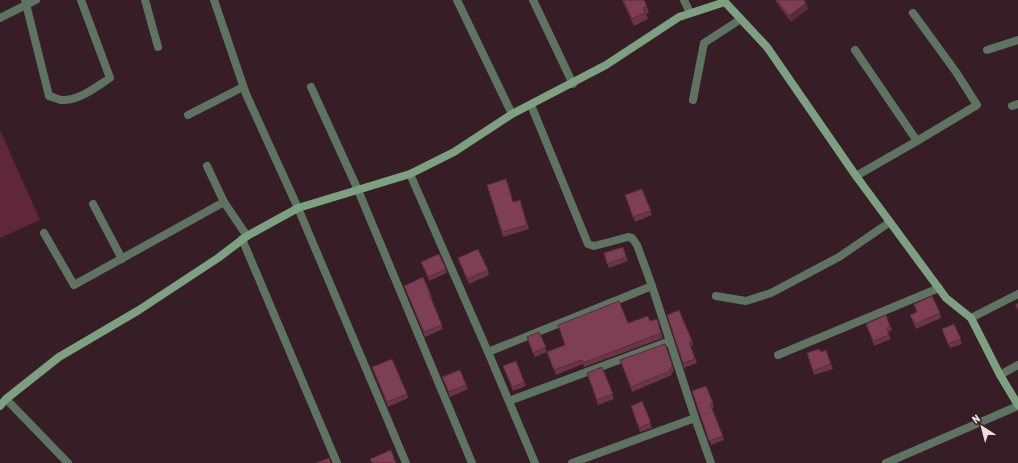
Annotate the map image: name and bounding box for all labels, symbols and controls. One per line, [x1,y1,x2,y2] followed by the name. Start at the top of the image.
[962,407,1002,447] north arrow
[970,412,982,426] text: N

